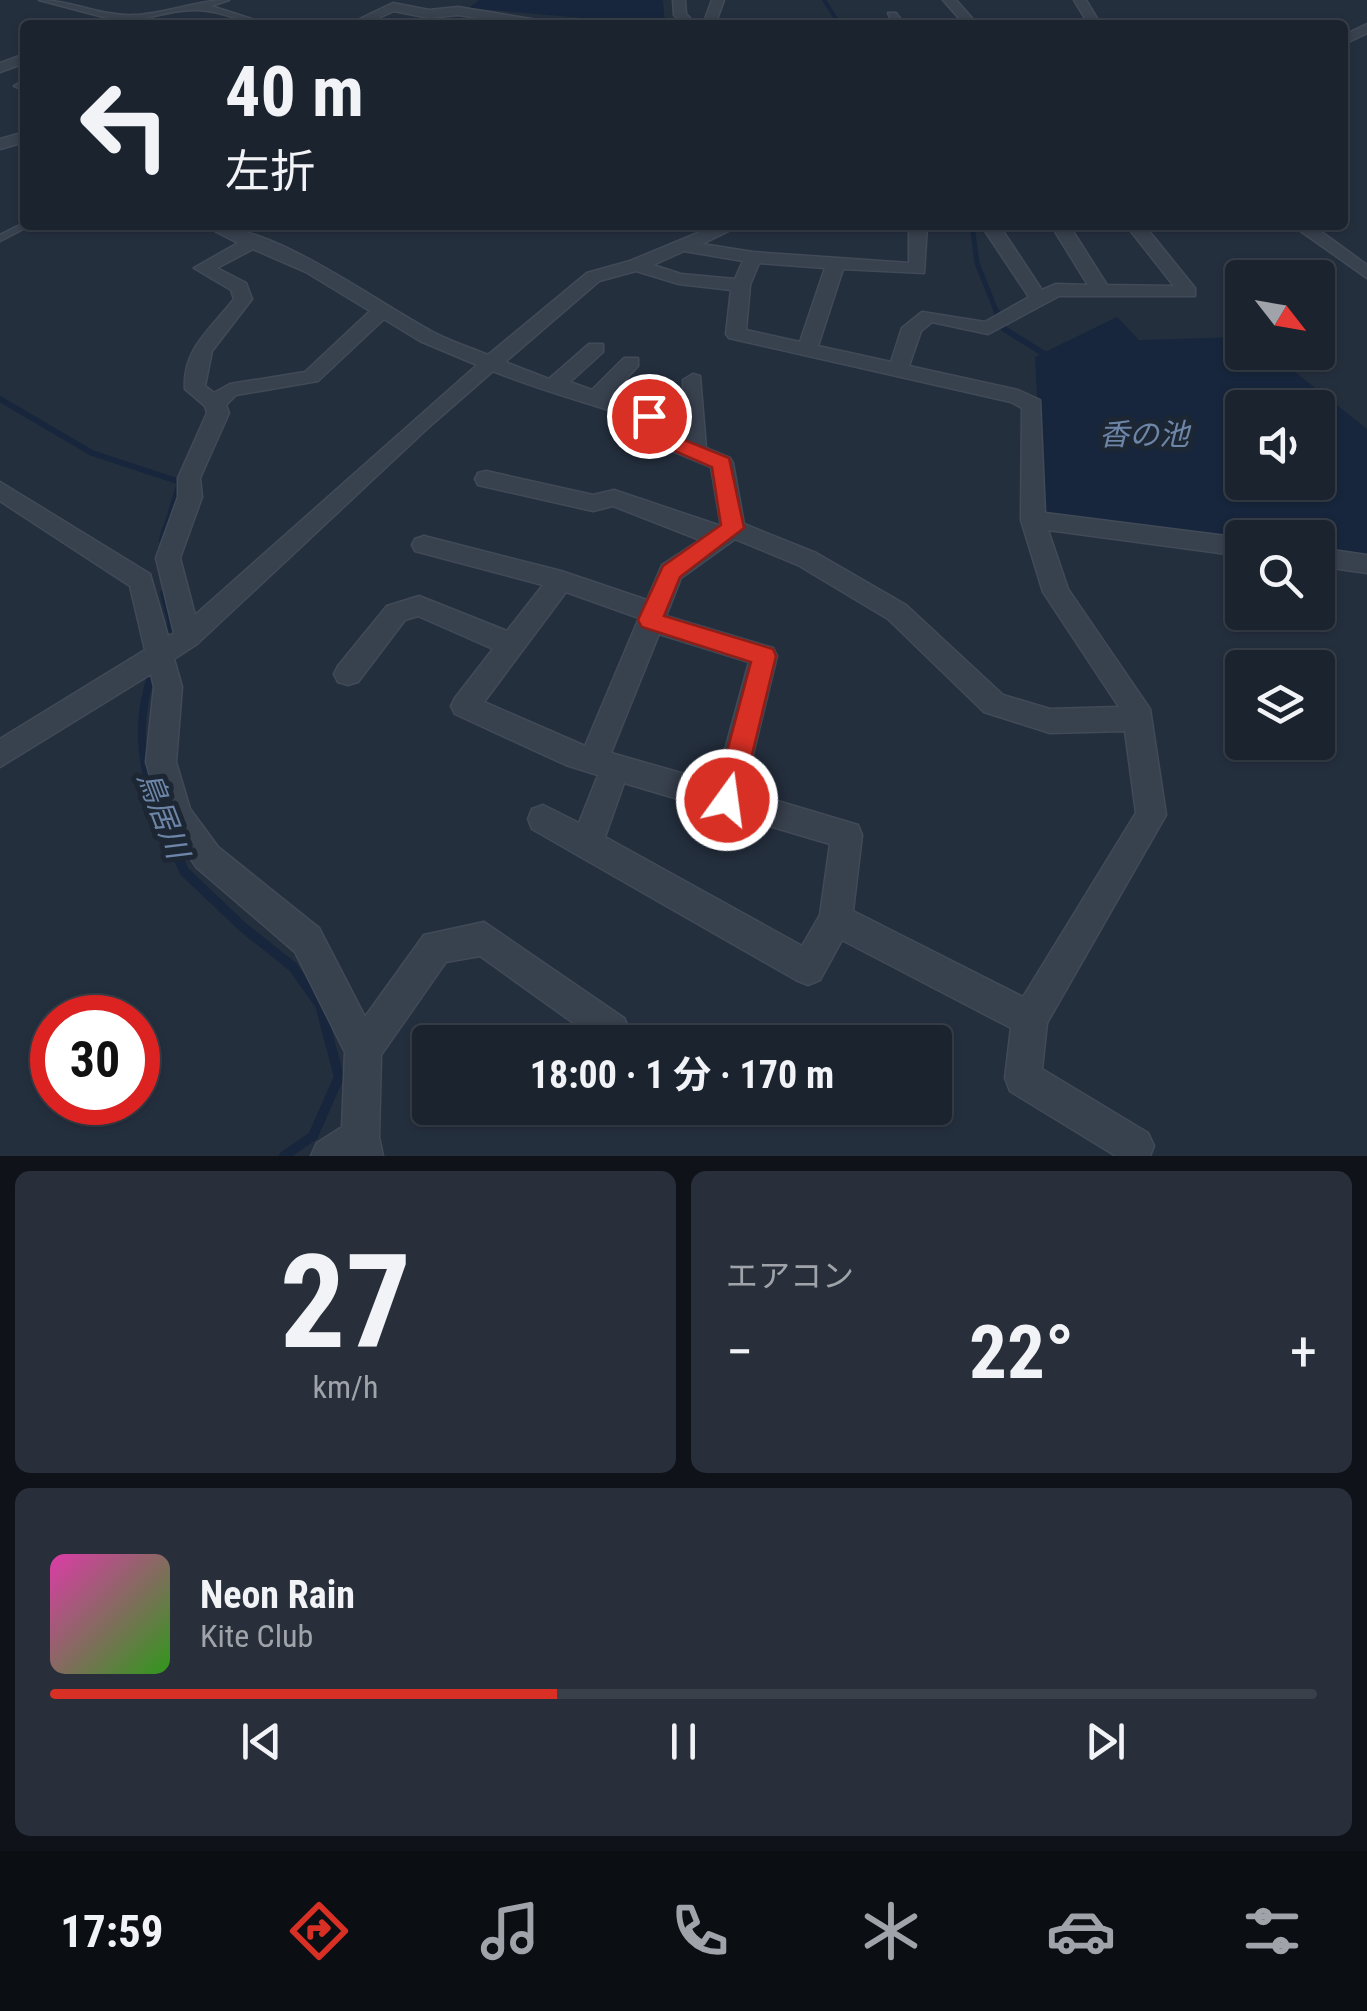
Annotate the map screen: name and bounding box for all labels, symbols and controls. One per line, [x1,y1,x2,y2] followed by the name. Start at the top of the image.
[225,51,364,133] text: 40 m
[60,60,190,190] icon: left
[225,145,315,198] text: 左折
[1225,260,1335,370] north arrow
[1225,260,1335,760] map controls
[607,374,692,459] pin
[622,389,677,444] icon: arrive
[1225,390,1335,500] button: sound
[1099,417,1192,452] water label: 香の池
[1225,520,1335,630] button: search
[1225,650,1335,760] button: layers
[675,748,779,852] position arrow
[131,767,197,866] water label: 鳥居川
[30,995,160,1125] speed limit sign: 30
[530,1053,834,1097] text: 18:00 · 1 分 · 170 m
[280,1226,411,1379] text: 27
[726,1257,854,1295] text: エアコン
[969,1308,1074,1396] text: 22°
[726,1320,754,1384] text: −
[1290,1320,1317,1384] text: +
[313,1368,378,1406] text: km/h
[200,1573,355,1617] text: Neon Rain
[200,1617,313,1655] text: Kite Club
[234,1714,289,1769] icon: previous
[656,1714,711,1769] icon: pause
[1078,1714,1133,1769] icon: next
[284,1896,354,1966] icon: directions
[475,1896,545,1966] icon: music
[665,1896,735,1966] icon: phone
[856,1896,926,1966] icon: climate
[1046,1896,1116,1966] icon: car
[1237,1896,1307,1966] icon: filters
[60,1905,164,1958] text: 17:59

